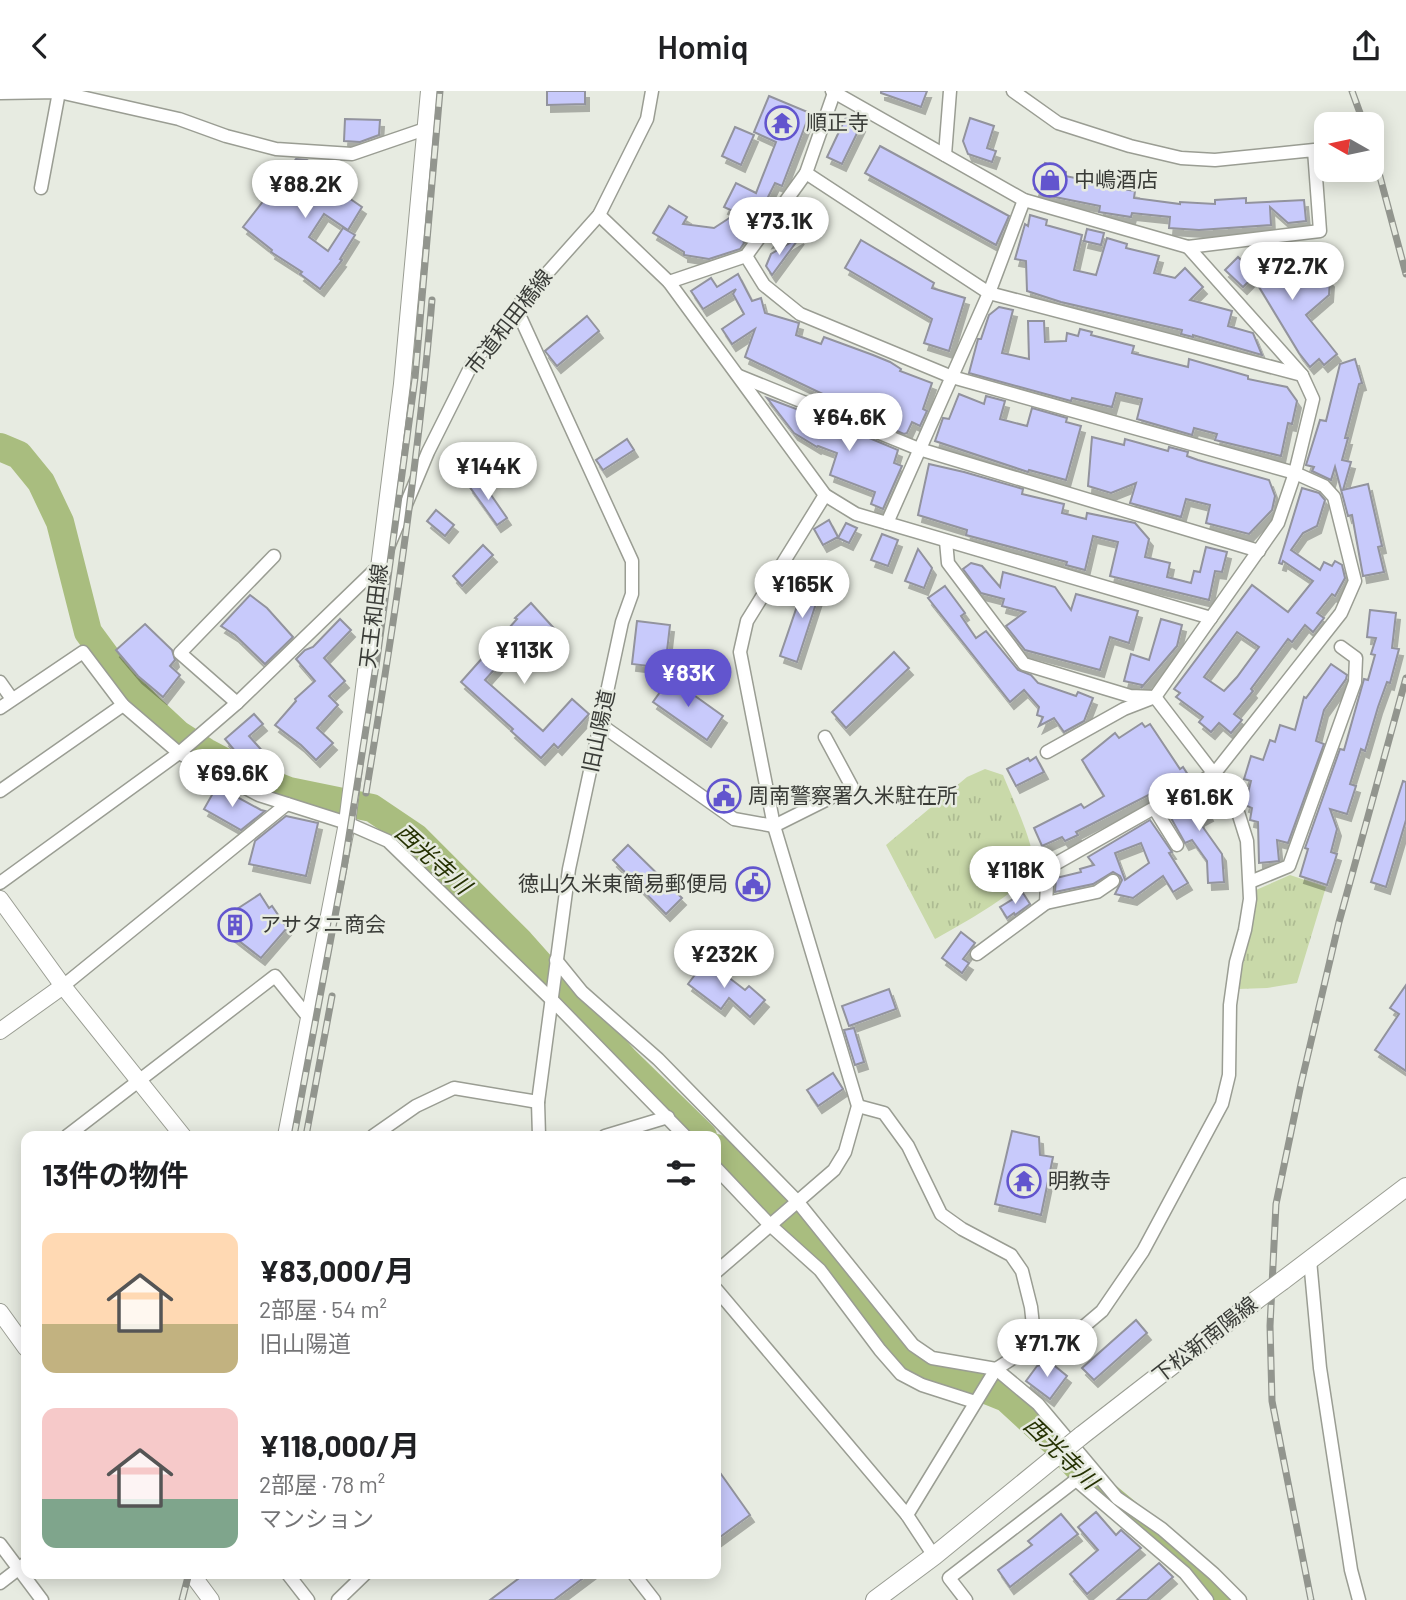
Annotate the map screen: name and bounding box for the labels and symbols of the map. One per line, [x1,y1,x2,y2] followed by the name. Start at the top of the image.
[763,104,801,142] temple icon: 順正寺
[806,109,869,134] place label: 順正寺
[1314,112,1384,182] north arrow
[248,160,362,220] pin: ¥88.2K
[1031,161,1069,199] shop icon: 中嶋酒店
[1074,166,1158,191] place label: 中嶋酒店
[722,197,836,257] pin: ¥73.1K
[1235,243,1349,302] pin: ¥72.7K
[459,264,556,378] street label: 市道和田橋線
[792,393,906,453] pin: ¥64.6K
[439,443,537,502] pin: ¥144K
[753,561,851,620] pin: ¥165K
[354,562,391,669] street label: 天王和田線
[475,627,573,686] pin: ¥113K
[647,649,729,709] pin: ¥83K
[577,687,618,774] street label: 旧山陽道
[175,749,289,809] pin: ¥69.6K
[1142,773,1256,833] pin: ¥61.6K
[705,777,743,815] public building icon: 周南警察署久米駐在所
[748,782,958,807] place label: 周南警察署久米駐在所
[390,817,479,901] water label: 西光寺川
[966,847,1064,906] pin: ¥118K
[734,865,772,903] public building icon: 徳山久米東簡易郵便局
[518,870,728,895] place label: 徳山久米東簡易郵便局
[216,906,254,944] building icon: アサタニ商会
[260,911,386,936] place label: アサタニ商会
[675,930,773,990] pin: ¥232K
[1005,1162,1043,1200] temple icon: 明教寺
[1048,1167,1111,1192] place label: 明教寺
[1147,1290,1261,1387] street label: 下松新南陽線
[990,1319,1104,1379] pin: ¥71.7K
[1019,1410,1107,1496] water label: 西光寺川

